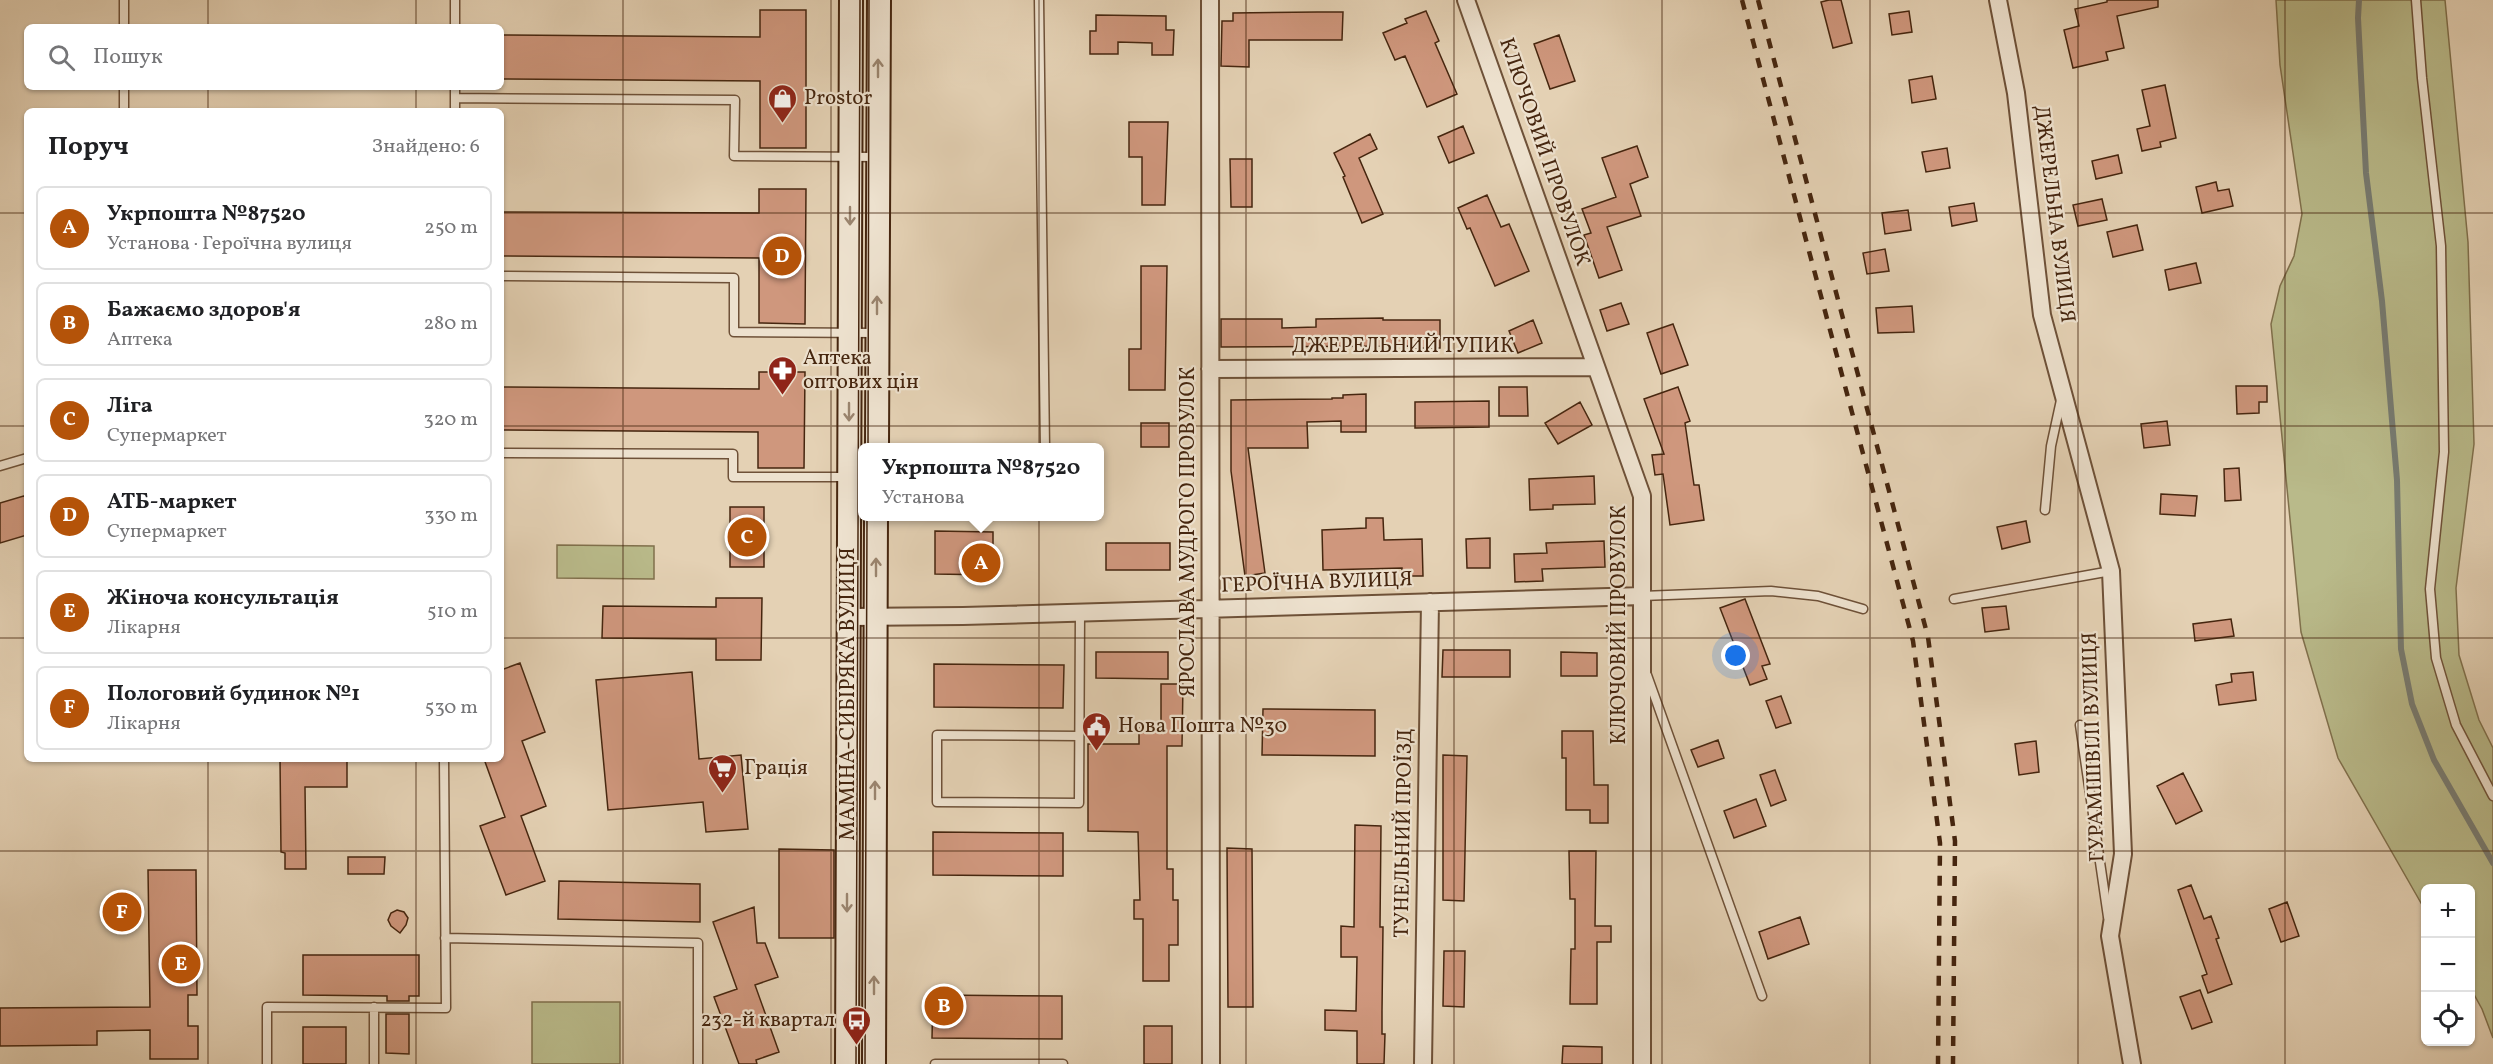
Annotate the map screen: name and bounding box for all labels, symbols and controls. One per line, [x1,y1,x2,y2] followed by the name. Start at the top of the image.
[24,24,504,90] search box
[1491,34,1597,270] street label: КЛЮЧОВИЙ ПРОВУЛОК
[45,41,78,74] icon: search
[93,42,163,73] text: Пошук
[872,59,884,79] one-way arrow
[767,82,799,124] shop icon: Prostor
[804,84,872,113] place label: Prostor
[2026,104,2082,324] street label: ДЖЕРЕЛЬНА ВУЛИЦЯ
[48,129,129,165] text: Поруч
[372,133,480,161] text: Знайдено: 6
[107,199,305,230] text: Укрпошта №87520
[844,205,856,225] one-way arrow
[62,214,77,242] text: A
[424,214,478,242] text: 250 m
[107,230,352,258] text: Установа · Героїчна вулиця
[762,234,802,278] pin: D
[107,295,300,326] text: Бажаємо здоров'я
[871,296,883,316] one-way arrow
[63,310,76,338] text: B
[423,310,478,338] text: 280 m
[107,326,173,354] text: Аптека
[1292,332,1514,361] street label: ДЖЕРЕЛЬНИЙ ТУПИК
[803,344,919,397] place label: Аптека оптових цін
[766,354,798,396] pharmacy icon: Аптека оптових цін
[1174,367,1203,697] street label: ЯРОСЛАВА МУДРОГО ПРОВУЛОК
[107,391,153,422] text: Ліга
[843,402,855,422] one-way arrow
[63,406,76,434] text: C
[423,406,478,434] text: 320 m
[107,422,227,450] text: Супермаркет
[858,443,1104,521] popup
[882,453,1080,484] text: Укрпошта №87520
[882,484,965,512] text: Установа
[107,487,237,518] text: АТБ-маркет
[62,502,77,530] text: D
[424,502,478,530] text: 330 m
[1605,505,1634,745] street label: КЛЮЧОВИЙ ПРОВУЛОК
[728,514,766,560] pin: C
[107,518,227,546] text: Супермаркет
[962,540,1000,586] pin: A
[834,547,863,841] street label: МАМІНА-СИБІРЯКА ВУЛИЦЯ
[870,557,882,577] one-way arrow
[1221,565,1413,601] street label: ГЕРОЇЧНА ВУЛИЦЯ
[107,583,339,614] text: Жіноча консультація
[63,598,76,626] text: E
[427,598,478,626] text: 510 m
[107,614,181,642] text: Лікарня
[2075,631,2113,863] street label: ГУРАМІШВІЛІ ВУЛИЦЯ
[1721,641,1750,670] your location
[107,679,360,710] text: Пологовий будинок №1
[64,694,75,722] text: F
[425,694,478,722] text: 530 m
[107,710,181,738] text: Лікарня
[1081,710,1113,752] public building icon: Нова Пошта №30
[1118,712,1287,741] place label: Нова Пошта №30
[1388,728,1420,938] street label: ТУНЕЛЬНИЙ ПРОЇЗД
[707,752,739,794] supermarket icon: Грація
[744,754,808,783] place label: Грація
[869,780,881,800] one-way arrow
[2421,884,2475,1046] map controls
[2421,884,2475,938] button: +
[102,890,142,934] pin: F
[841,892,853,912] one-way arrow
[2421,938,2475,992] button: −
[162,942,201,986] pin: E
[869,975,880,995] one-way arrow
[924,984,964,1028] pin: B
[2421,992,2475,1046] button: locate
[840,1004,872,1046] bus stop icon: 232-й квартал
[700,1006,835,1035] place label: 232-й квартал

